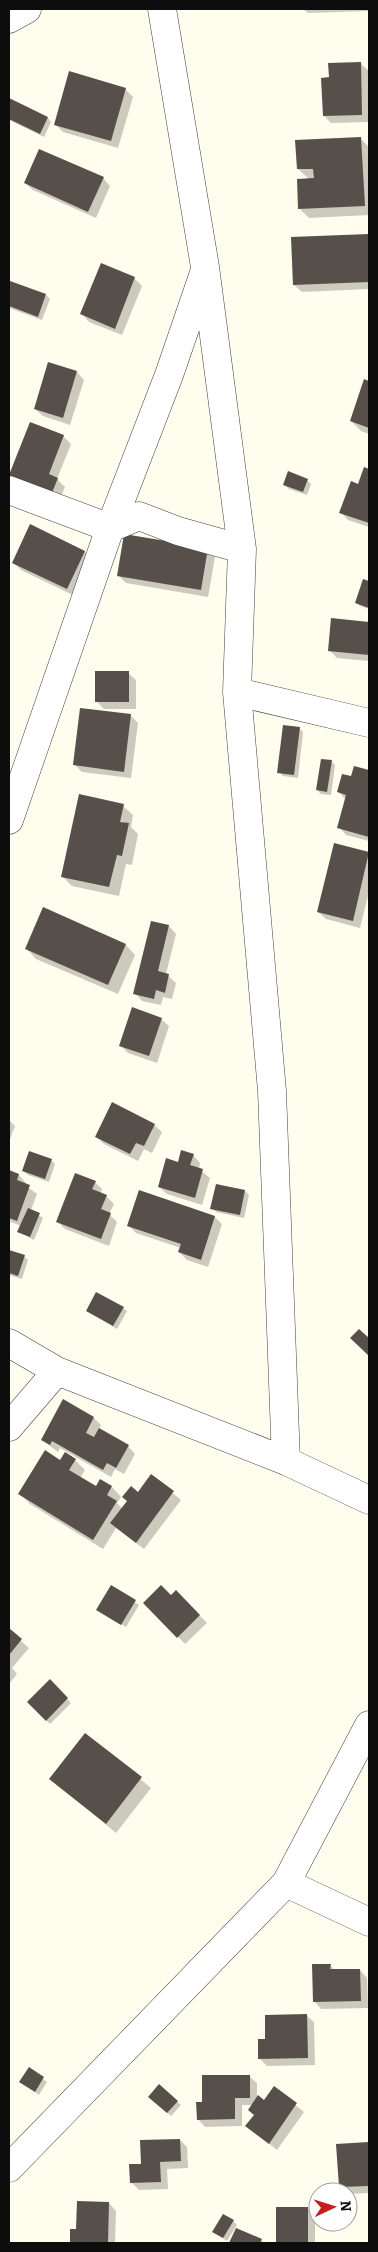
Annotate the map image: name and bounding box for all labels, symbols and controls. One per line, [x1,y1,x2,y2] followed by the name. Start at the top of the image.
[308,2182,358,2232] north arrow
[337,2200,354,2212] text: N

